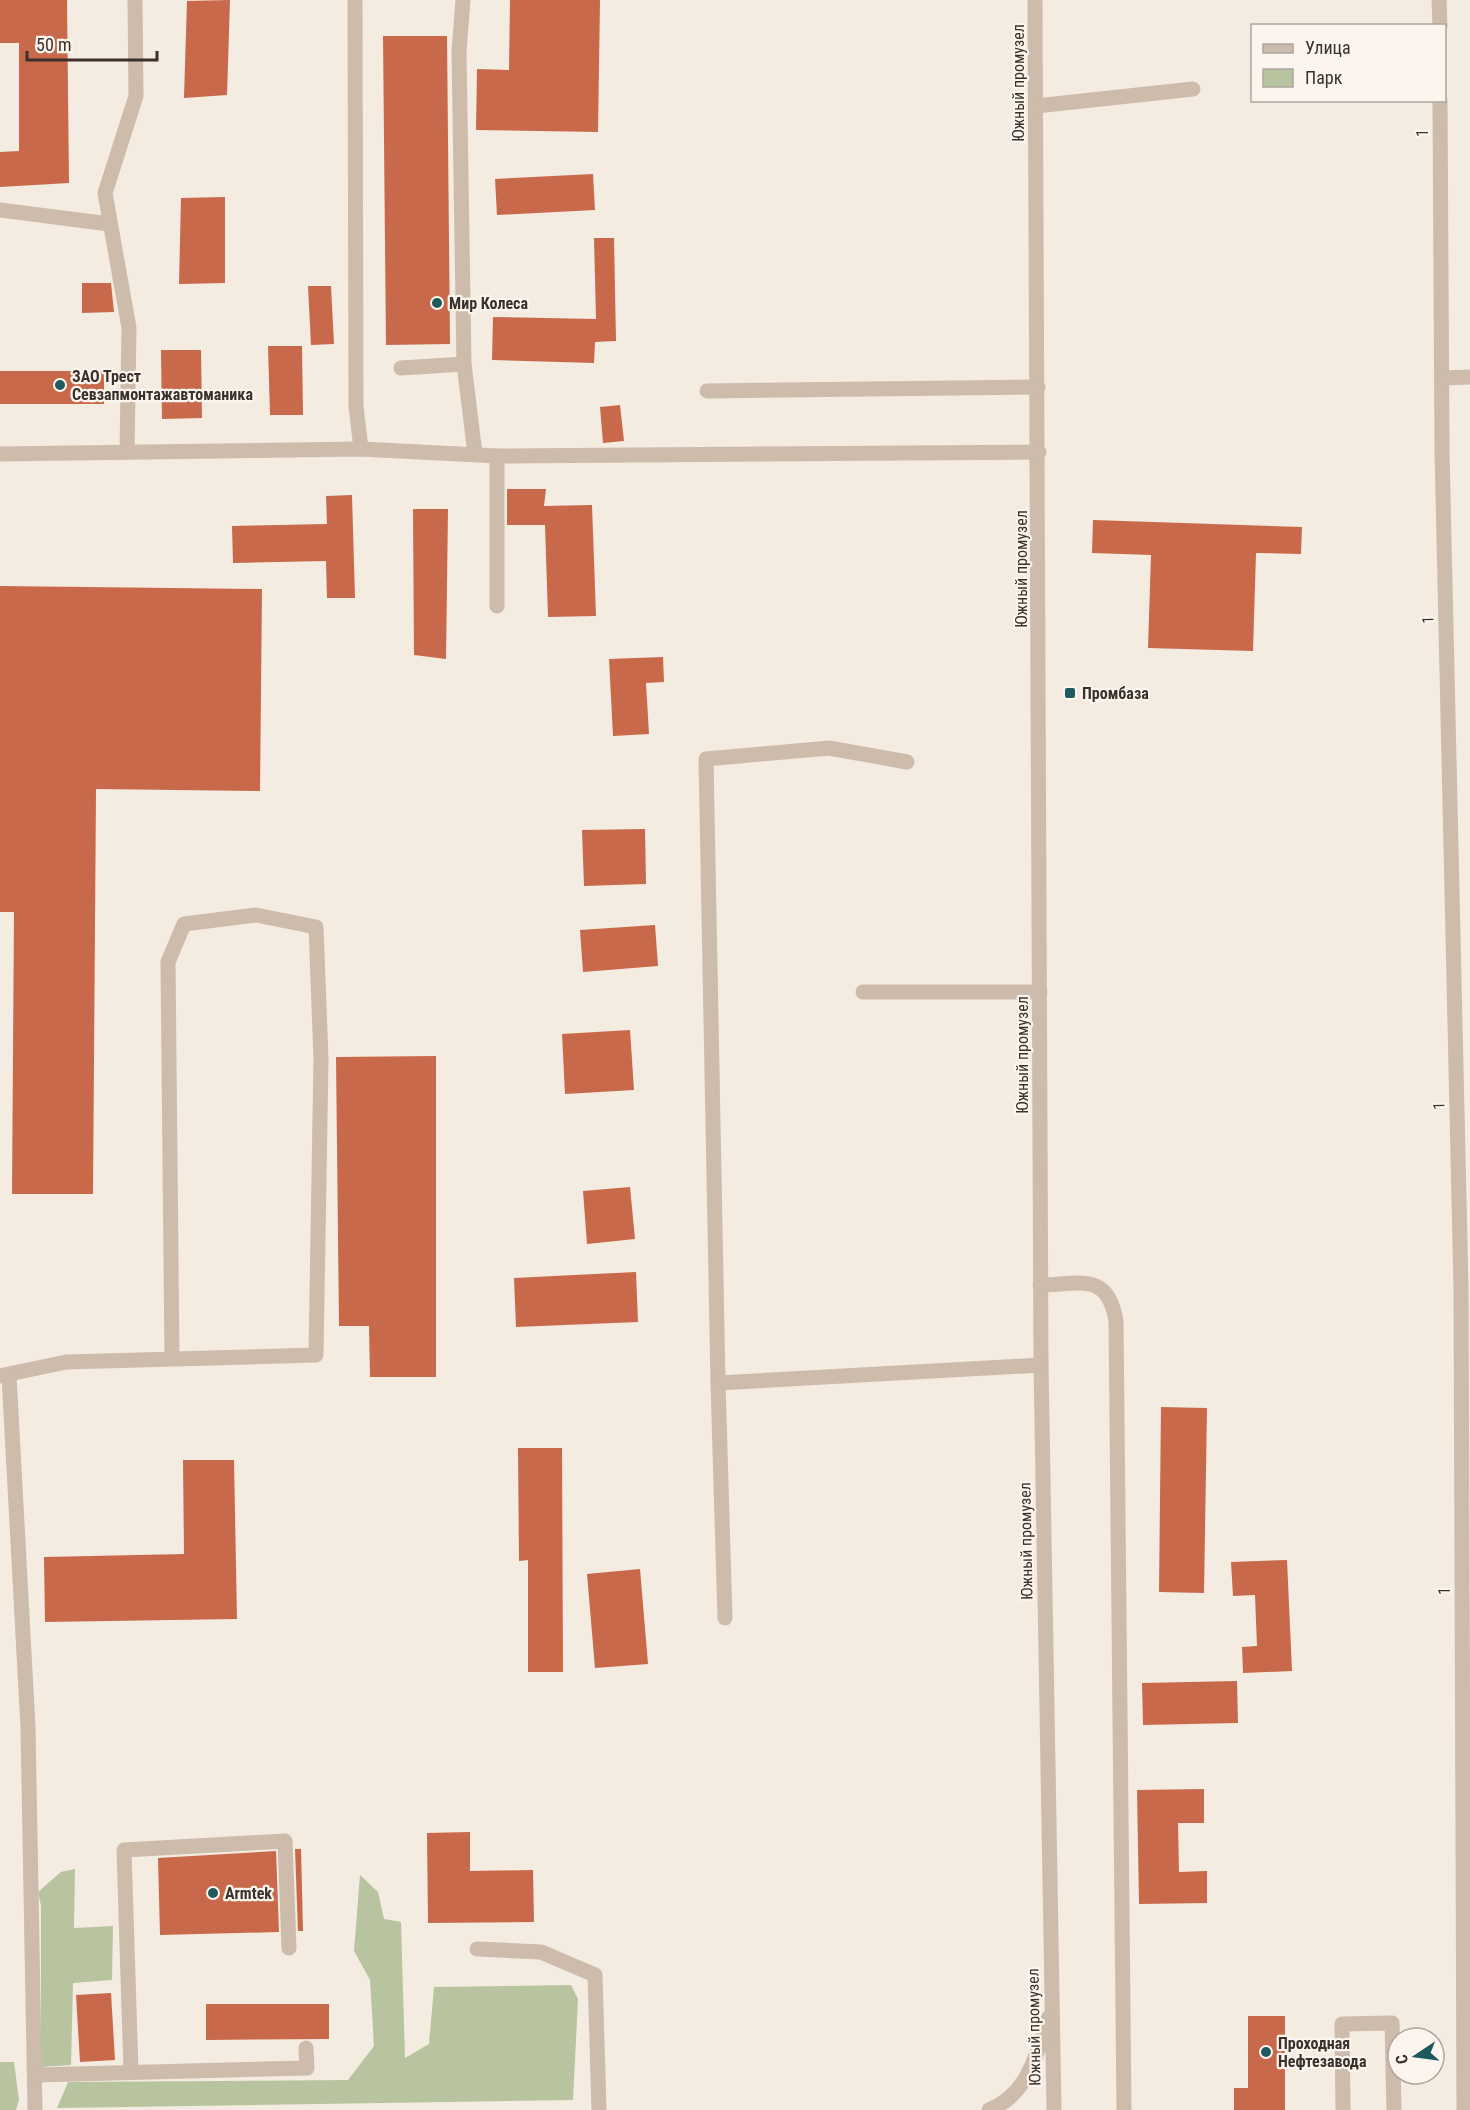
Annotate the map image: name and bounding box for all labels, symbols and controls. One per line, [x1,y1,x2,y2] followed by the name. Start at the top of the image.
[27,24,158,62] scale bar
[1009,24,1028,142] street label: Южный промузел
[1251,24,1446,102] legend
[36,34,71,55] text: 50 m
[1305,37,1351,58] text: Улица
[1305,67,1343,88] text: Парк
[1413,129,1432,137] street label: 1
[449,294,528,313] place label: Мир Колеса
[430,296,444,310] marker: Мир Колеса
[72,367,253,404] place label: ЗАО Трест Севзапмонтажавтоманика
[53,378,67,392] marker: ЗАО Трест Севзапмонтажавтоманика
[1012,510,1031,628] street label: Южный промузел
[1418,616,1438,624] street label: 1
[1082,684,1149,703] place label: Промбаза
[1063,686,1077,700] marker: Промбаза
[1013,996,1032,1114] street label: Южный промузел
[1429,1102,1449,1110] street label: 1
[1015,1482,1037,1600] street label: Южный промузел
[1435,1587,1454,1595] street label: 1
[225,1884,272,1903] place label: Armtek
[206,1886,220,1900] marker: Armtek
[1023,1968,1045,2086] street label: Южный промузел
[1386,2026,1446,2086] north arrow
[1278,2034,1367,2071] place label: Проходная Нефтезавода
[1259,2045,1273,2059] marker: Проходная Нефтезавода
[1392,2053,1412,2066] text: С

